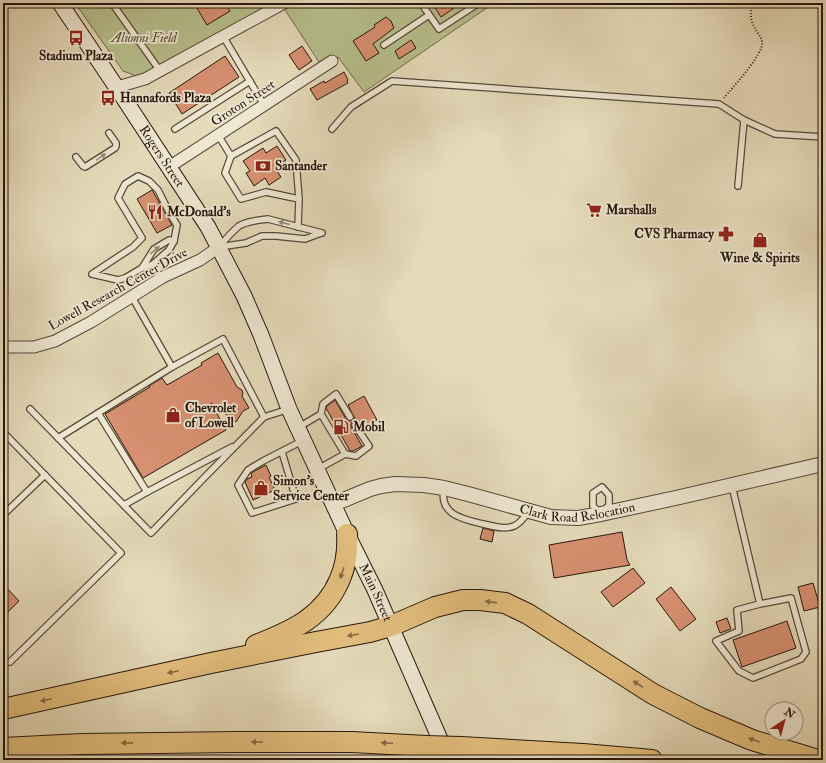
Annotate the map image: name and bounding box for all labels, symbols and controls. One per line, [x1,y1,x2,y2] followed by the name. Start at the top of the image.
[67,29,85,47] bus stop icon: Stadium Plaza
[109,30,178,46] park label: Alumni Field
[39,48,114,64] place label: Stadium Plaza
[208,76,278,130] street label: Groton Street
[99,89,117,107] bus stop icon: Hannafords Plaza
[120,90,212,106] place label: Hannafords Plaza
[136,122,188,190] street label: Rogers Street
[96,153,107,161] one-way arrow
[254,157,272,175] bank icon: Santander
[275,158,328,174] place label: Santander
[585,201,603,219] supermarket icon: Marshalls
[605,202,657,218] place label: Marshalls
[146,203,164,221] restaurant icon: McDonald's
[166,204,231,220] place label: McDonald's
[278,220,290,226] one-way arrow
[717,225,735,243] pharmacy icon: CVS Pharmacy
[634,226,715,243] place label: CVS Pharmacy
[751,231,769,249] shop icon: Wine & Spirits
[46,244,191,334] street label: Lowell Research Center Drive
[150,245,160,254] one-way arrow
[719,250,800,267] place label: Wine & Spirits
[185,400,237,431] place label: Chevrolet of Lowell
[164,406,182,424] shop icon: Chevrolet of Lowell
[332,418,350,436] fuel station icon: Mobil
[352,419,385,435] place label: Mobil
[273,473,350,504] place label: Simon's Service Center
[252,479,270,497] shop icon: Simon's Service Center
[518,499,637,526] street label: Clark Road Relocation
[355,561,396,624] street label: Main Street
[339,567,345,579] one-way arrow
[485,599,497,605] one-way arrow
[347,632,359,638] one-way arrow
[167,669,179,675] one-way arrow
[632,680,643,687] one-way arrow
[40,697,52,703] one-way arrow
[764,701,804,741] north arrow
[781,705,798,722] text: N
[748,737,760,743] one-way arrow
[250,739,263,745] one-way arrow
[121,740,133,747] one-way arrow
[381,740,393,747] one-way arrow

